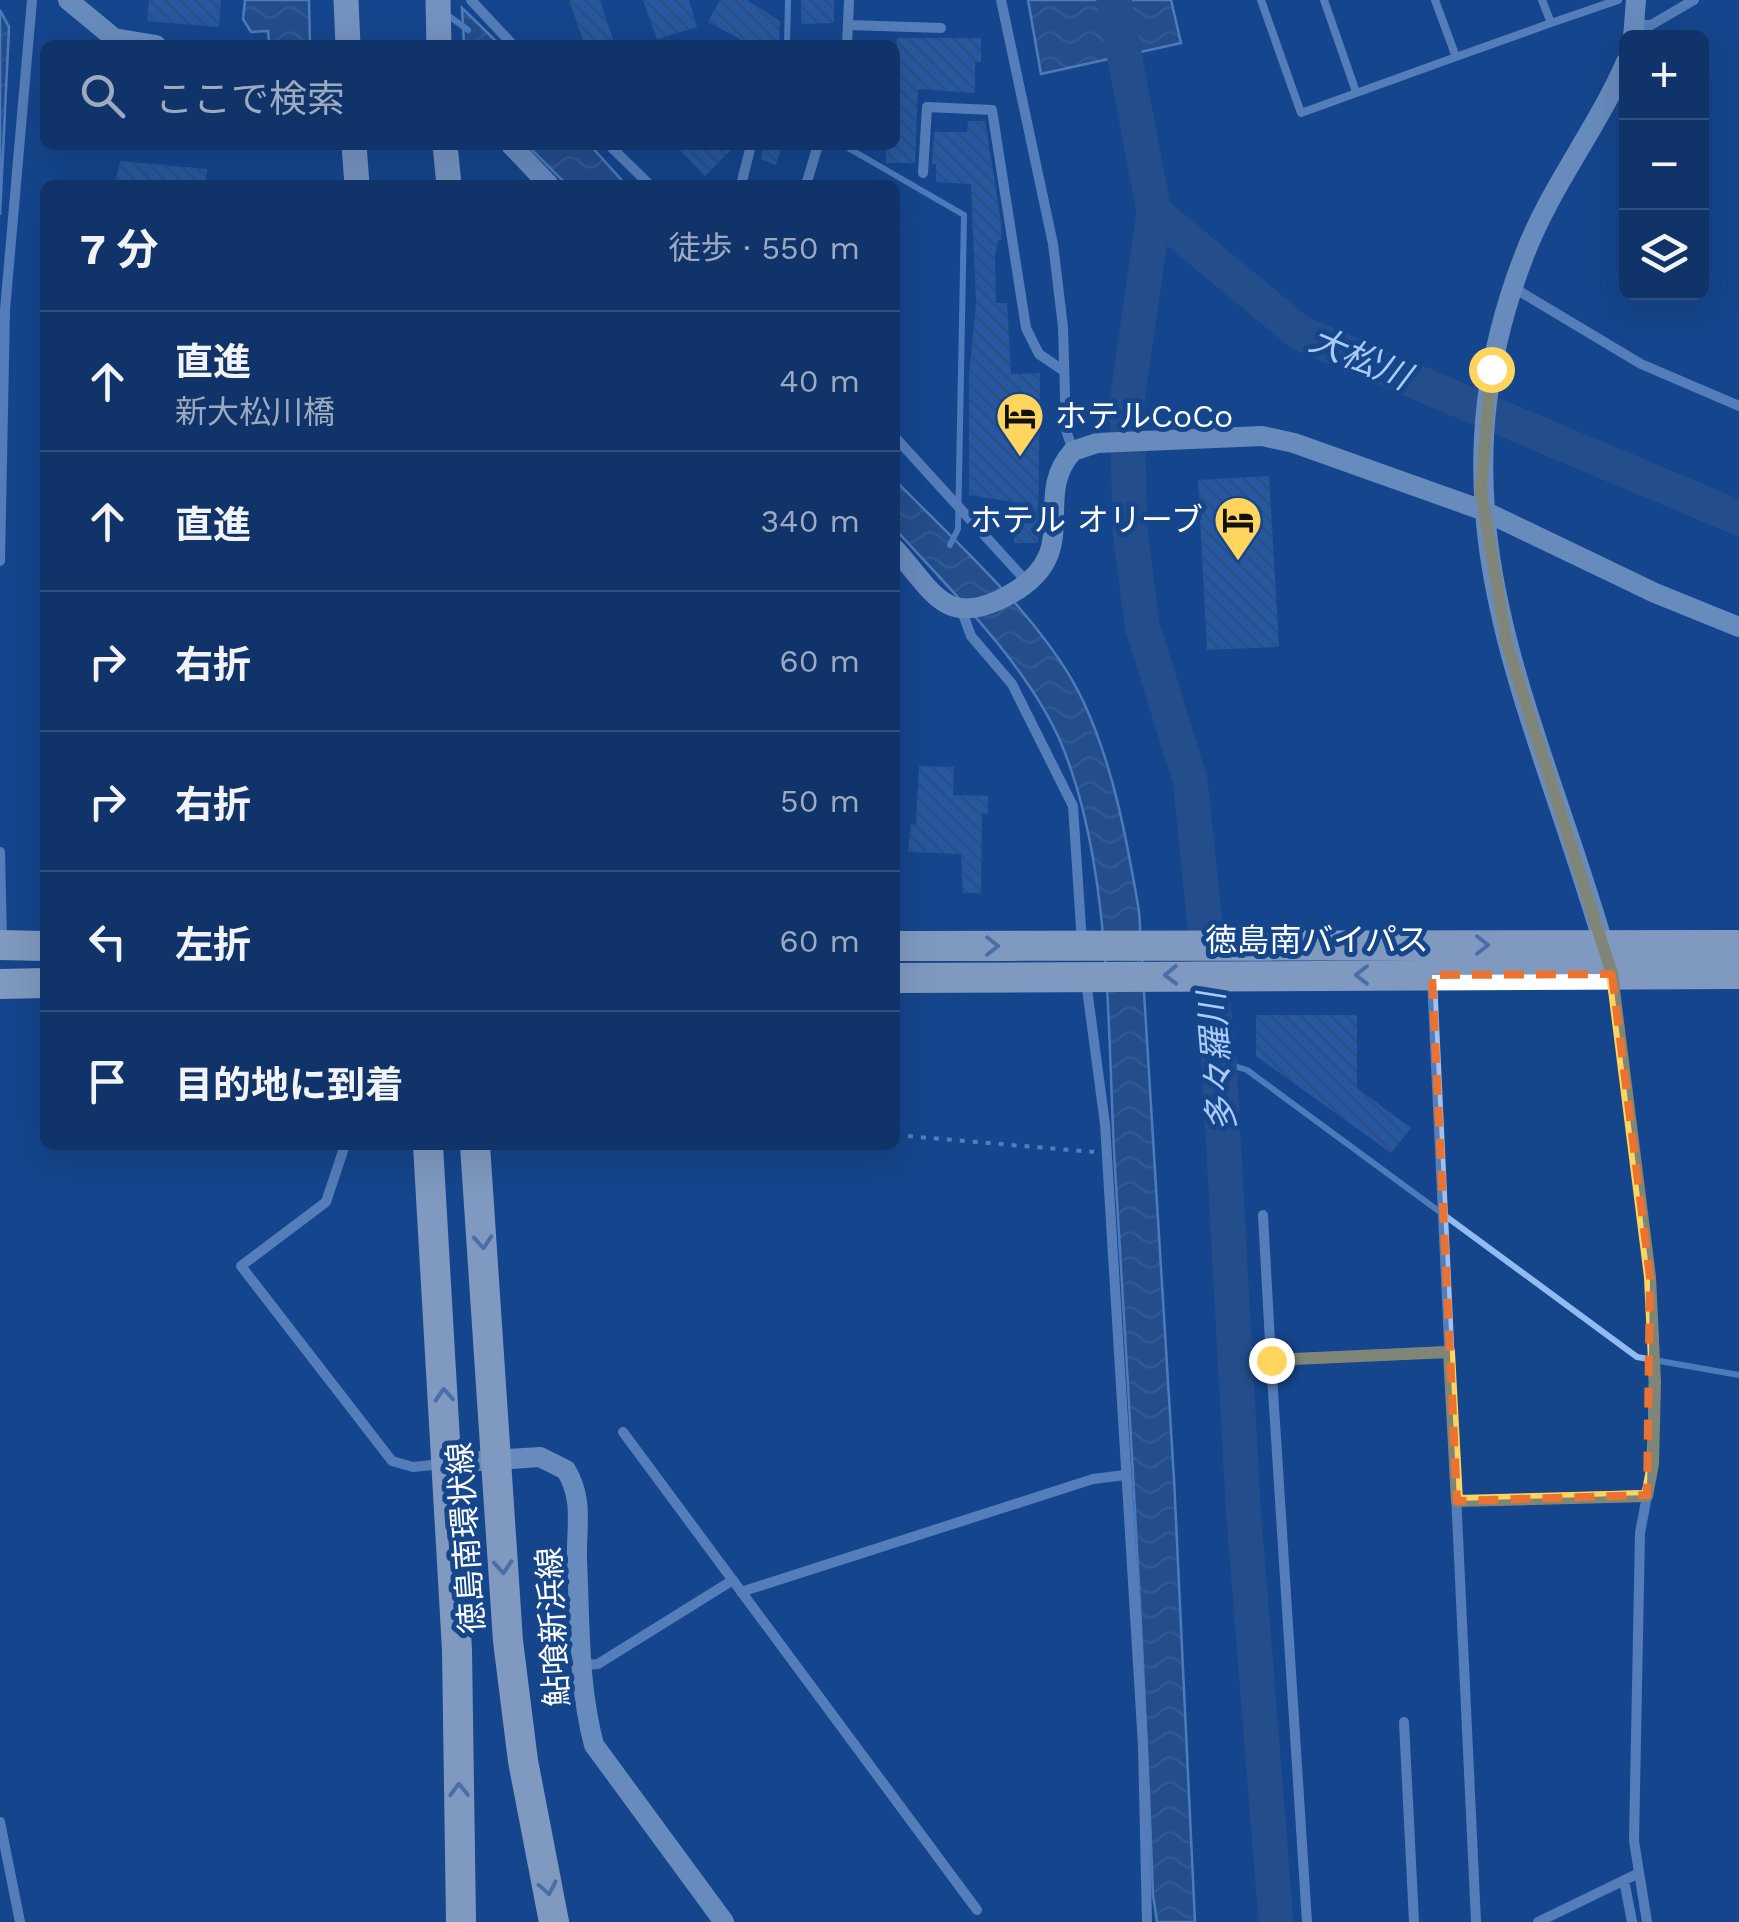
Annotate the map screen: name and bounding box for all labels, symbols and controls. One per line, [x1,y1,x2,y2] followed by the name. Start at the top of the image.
[1619,30,1709,300] map controls
[1619,30,1709,120] button: +
[40,40,900,150] search box
[75,68,130,123] icon: search
[155,77,345,121] text: ここで検索
[1619,120,1709,210] button: −
[1619,210,1709,300] button: layers
[80,225,159,274] text: 7 分
[668,229,860,267] text: 徒歩 · 550 m
[1303,318,1420,399] water label: 大松川
[175,340,251,384] text: 直進
[1469,347,1515,393] route start
[80,354,135,409] icon: ahead
[779,362,860,400] text: 40 m
[994,390,1046,458] hotel icon: ホテルCoCo
[175,393,335,431] text: 新大松川橋
[1055,397,1233,435] place label: ホテルCoCo
[80,494,135,549] icon: ahead
[1212,494,1264,562] hotel icon: ホテル オリーブ
[970,501,1203,539] place label: ホテル オリーブ
[760,502,860,540] text: 340 m
[175,503,251,547] text: 直進
[80,634,135,689] icon: right
[779,642,860,680] text: 60 m
[175,643,251,687] text: 右折
[80,774,135,829] icon: right
[780,782,860,820] text: 50 m
[175,783,251,827] text: 右折
[80,914,135,969] icon: left
[1205,921,1429,959] street label: 徳島南バイパス
[779,922,860,960] text: 60 m
[175,923,251,967] text: 左折
[1476,934,1491,956] one-way arrow
[986,935,1001,957] one-way arrow
[1162,964,1178,986] one-way arrow
[1353,964,1369,985] one-way arrow
[1190,986,1244,1134] water label: 多々羅川
[80,1054,135,1109] icon: arrive
[175,1063,403,1107] text: 目的地に到着
[471,1235,493,1251] one-way arrow
[1249,1338,1295,1384] route end
[434,1386,455,1402] one-way arrow
[440,1441,492,1635] street label: 徳島南環状線
[530,1546,576,1708] street label: 鮎喰新浜線
[491,1559,513,1575] one-way arrow
[448,1781,470,1796] one-way arrow
[536,1879,557,1896] one-way arrow

